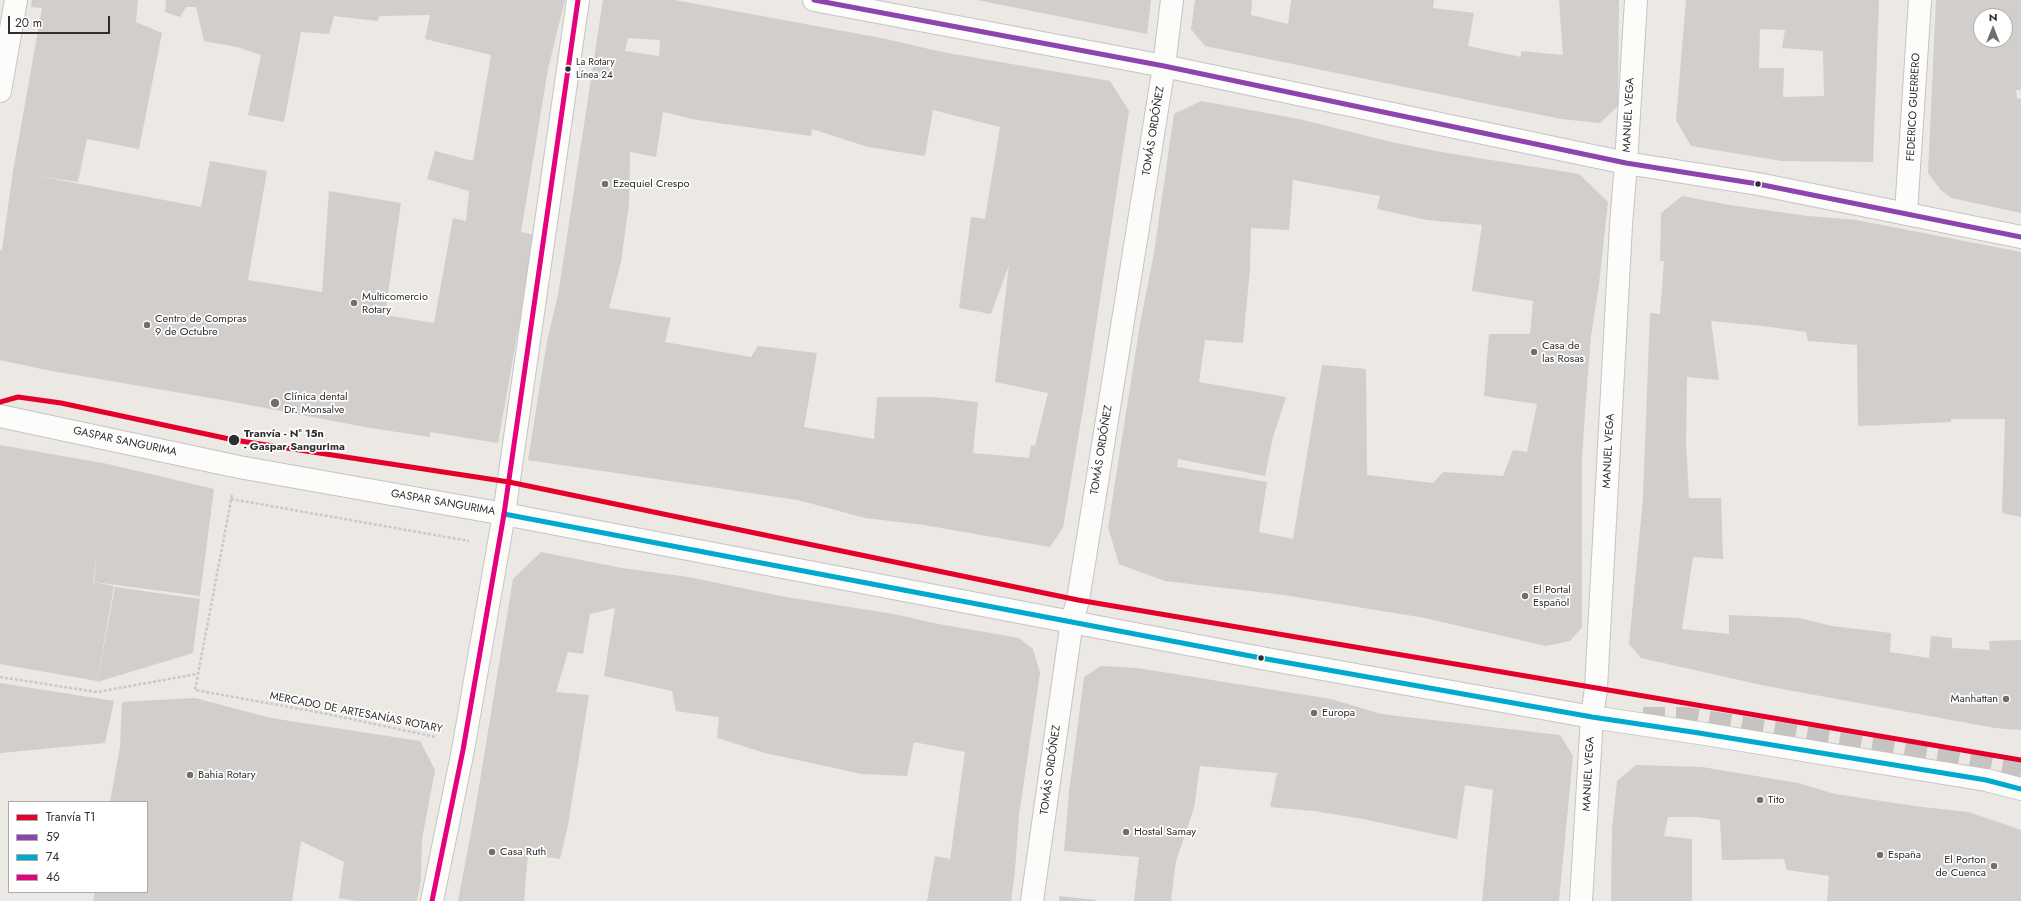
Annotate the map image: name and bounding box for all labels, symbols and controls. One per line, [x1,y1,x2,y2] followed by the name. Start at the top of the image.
[10,8,112,34] scale bar
[1973,8,2013,48] north arrow
[1989,9,1997,25] text: N
[15,14,42,32] text: 20 m
[1905,53,1923,161] street label: FEDERICO GUERRERO
[576,57,615,80] place label: La Rotary Línea 24
[563,64,573,74] marker: La Rotary Línea 24
[1620,77,1638,153] street label: MANUEL VEGA
[1140,85,1168,177] street label: TOMÁS ORDÓÑEZ
[613,177,690,191] place label: Ezequiel Crespo
[600,179,610,189] marker: Ezequiel Crespo
[1753,179,1763,189] unlabelled marker
[362,290,428,316] place label: Multicomercio Rotary
[349,298,359,308] marker: Multicomercio Rotary
[155,312,247,338] place label: Centro de Compras 9 de Octubre
[142,320,152,330] marker: Centro de Compras 9 de Octubre
[1542,339,1584,365] place label: Casa de las Rosas
[1529,347,1539,357] marker: Casa de las Rosas
[284,390,348,416] place label: Clínica dental Dr. Monsalve
[269,397,281,409] marker: Clínica dental Dr. Monsalve
[1088,404,1116,496] street label: TOMÁS ORDÓÑEZ
[1600,413,1618,489] street label: MANUEL VEGA
[72,425,178,459] street label: GASPAR SANGURIMA
[244,427,345,453] place label: Tranvía - Nº 15n - Gaspar Sangurima
[227,433,241,447] marker: Tranvía - Nº 15n - Gaspar Sangurima
[390,487,496,519] street label: GASPAR SANGURIMA
[1533,583,1571,609] place label: El Portal Español
[1520,591,1530,601] marker: El Portal Español
[1256,653,1266,663] unlabelled marker
[268,690,444,736] street label: MERCADO DE ARTESANÍAS ROTARY
[1951,692,1998,706] place label: Manhattan
[2001,694,2011,704] marker: Manhattan
[1322,706,1355,720] place label: Europa
[1309,708,1319,718] marker: Europa
[1038,724,1064,816] street label: TOMÁS ORDÓÑEZ
[1580,736,1598,812] street label: MANUEL VEGA
[198,768,256,782] place label: Bahia Rotary
[185,770,195,780] marker: Bahia Rotary
[1768,793,1785,807] place label: Tito
[1755,795,1765,805] marker: Tito
[8,801,148,893] legend
[46,808,96,826] text: Tranvía T1
[1134,825,1196,839] place label: Hostal Samay
[1121,827,1131,837] marker: Hostal Samay
[46,828,60,846] text: 59
[500,845,546,859] place label: Casa Ruth
[487,847,497,857] marker: Casa Ruth
[46,848,59,866] text: 74
[1888,848,1921,862] place label: España
[1875,850,1885,860] marker: España
[1935,853,1986,879] place label: El Porton de Cuenca
[1989,861,1999,871] marker: El Porton de Cuenca
[46,868,60,886] text: 46

